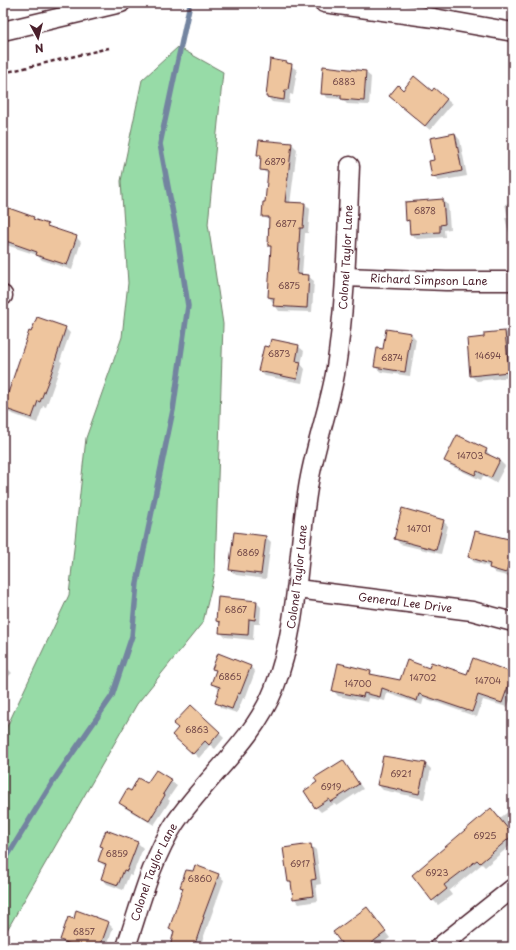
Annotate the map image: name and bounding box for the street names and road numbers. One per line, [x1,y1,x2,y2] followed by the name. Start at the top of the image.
[334,204,356,310] street label: Colonel Taylor Lane
[370,269,488,289] street label: Richard Simpson Lane
[282,524,311,630] street label: Colonel Taylor Lane
[357,588,453,616] street label: General Lee Drive
[126,819,181,923] street label: Colonel Taylor Lane

